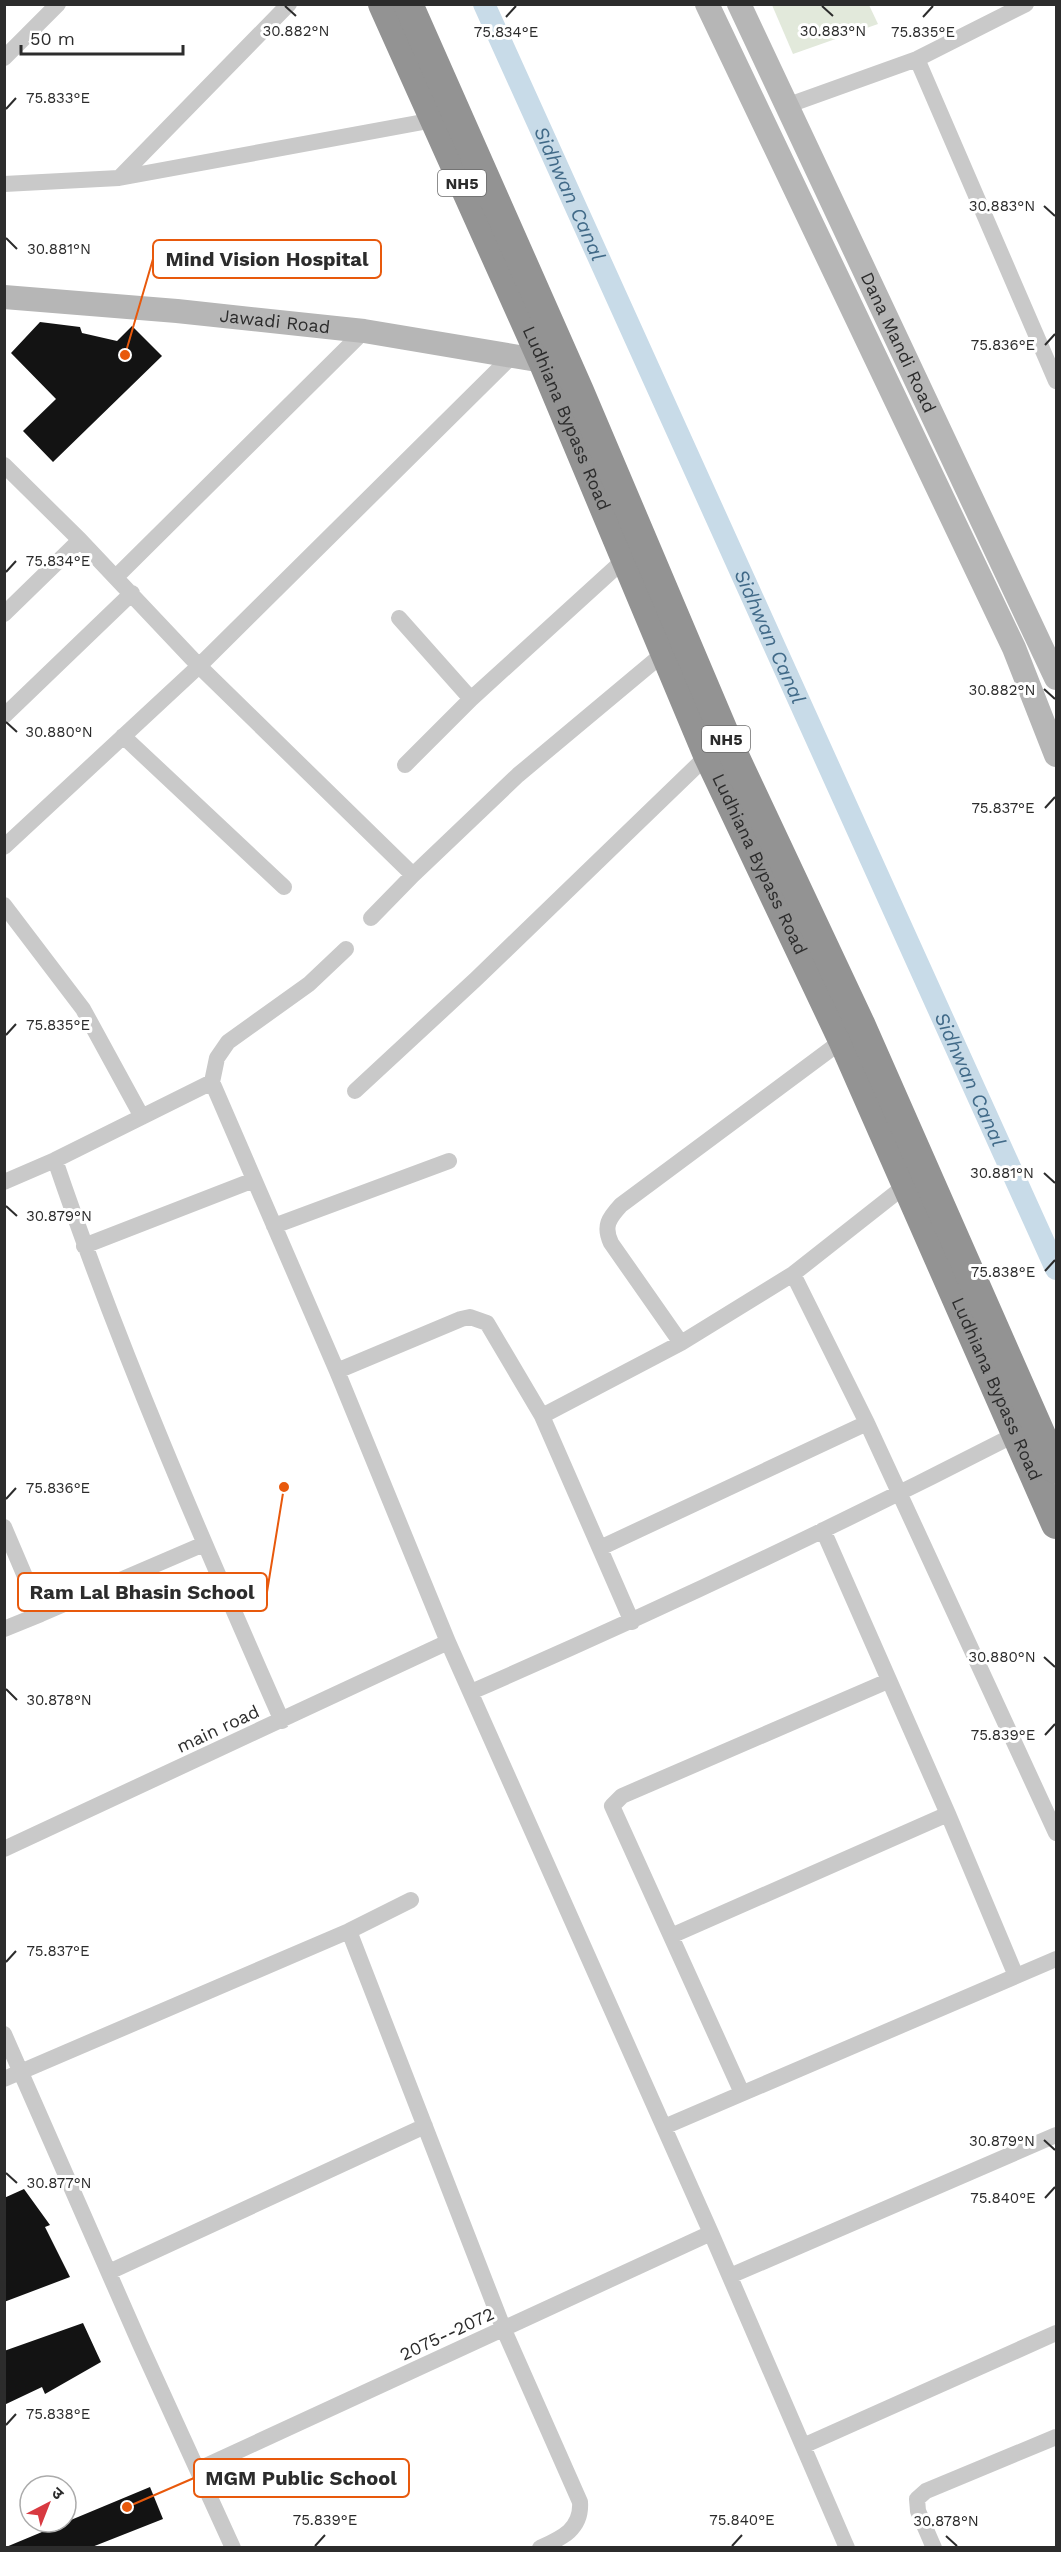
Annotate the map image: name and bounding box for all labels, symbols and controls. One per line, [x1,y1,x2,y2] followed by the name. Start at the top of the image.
[21,18,183,56] scale bar
[263,22,329,40] text: 30.882°N
[800,22,866,40] text: 30.883°N
[474,23,538,41] text: 75.834°E
[891,23,955,41] text: 75.835°E
[30,28,75,49] text: 50 m
[26,89,90,107] text: 75.833°E
[529,123,610,265] water label: Sidhwan Canal
[438,170,486,196] road number: NH5
[969,197,1035,215] text: 30.883°N
[27,240,91,258] text: 30.881°N
[153,240,381,278] callout: Mind Vision Hospital
[166,247,369,271] text: Mind Vision Hospital
[857,268,941,416] street label: Dana Mandi Road
[219,305,331,337] street label: Jawadi Road
[519,323,615,513] street label: Ludhiana Bypass Road
[971,336,1035,354] text: 75.836°E
[26,552,90,570] text: 75.834°E
[729,565,811,707] water label: Sidhwan Canal
[969,681,1035,699] text: 30.882°N
[25,723,93,741] text: 30.880°N
[702,726,750,752] road number: NH5
[708,770,812,958] street label: Ludhiana Bypass Road
[971,799,1035,817] text: 75.837°E
[929,1008,1011,1150] water label: Sidhwan Canal
[26,1016,90,1034] text: 75.835°E
[970,1164,1034,1182] text: 30.881°N
[26,1207,92,1225] text: 30.879°N
[971,1263,1035,1281] text: 75.838°E
[948,1294,1047,1484] street label: Ludhiana Bypass Road
[26,1479,90,1497] text: 75.836°E
[18,1573,267,1611] callout: Ram Lal Bhasin School
[30,1580,255,1604] text: Ram Lal Bhasin School
[968,1648,1036,1666] text: 30.880°N
[26,1691,92,1709] text: 30.878°N
[173,1700,262,1757] street label: main road
[971,1726,1035,1744] text: 75.839°E
[26,1942,90,1960] text: 75.837°E
[969,2132,1035,2150] text: 30.879°N
[26,2174,92,2192] text: 30.877°N
[970,2189,1036,2207] text: 75.840°E
[396,2303,497,2365] street label: 2075--2072
[26,2405,90,2423] text: 75.838°E
[194,2459,409,2497] callout: MGM Public School
[205,2466,397,2490] text: MGM Public School
[18,2474,78,2534] north arrow
[48,2483,68,2504] text: उ
[293,2511,357,2529] text: 75.839°E
[709,2511,775,2529] text: 75.840°E
[913,2512,979,2530] text: 30.878°N

